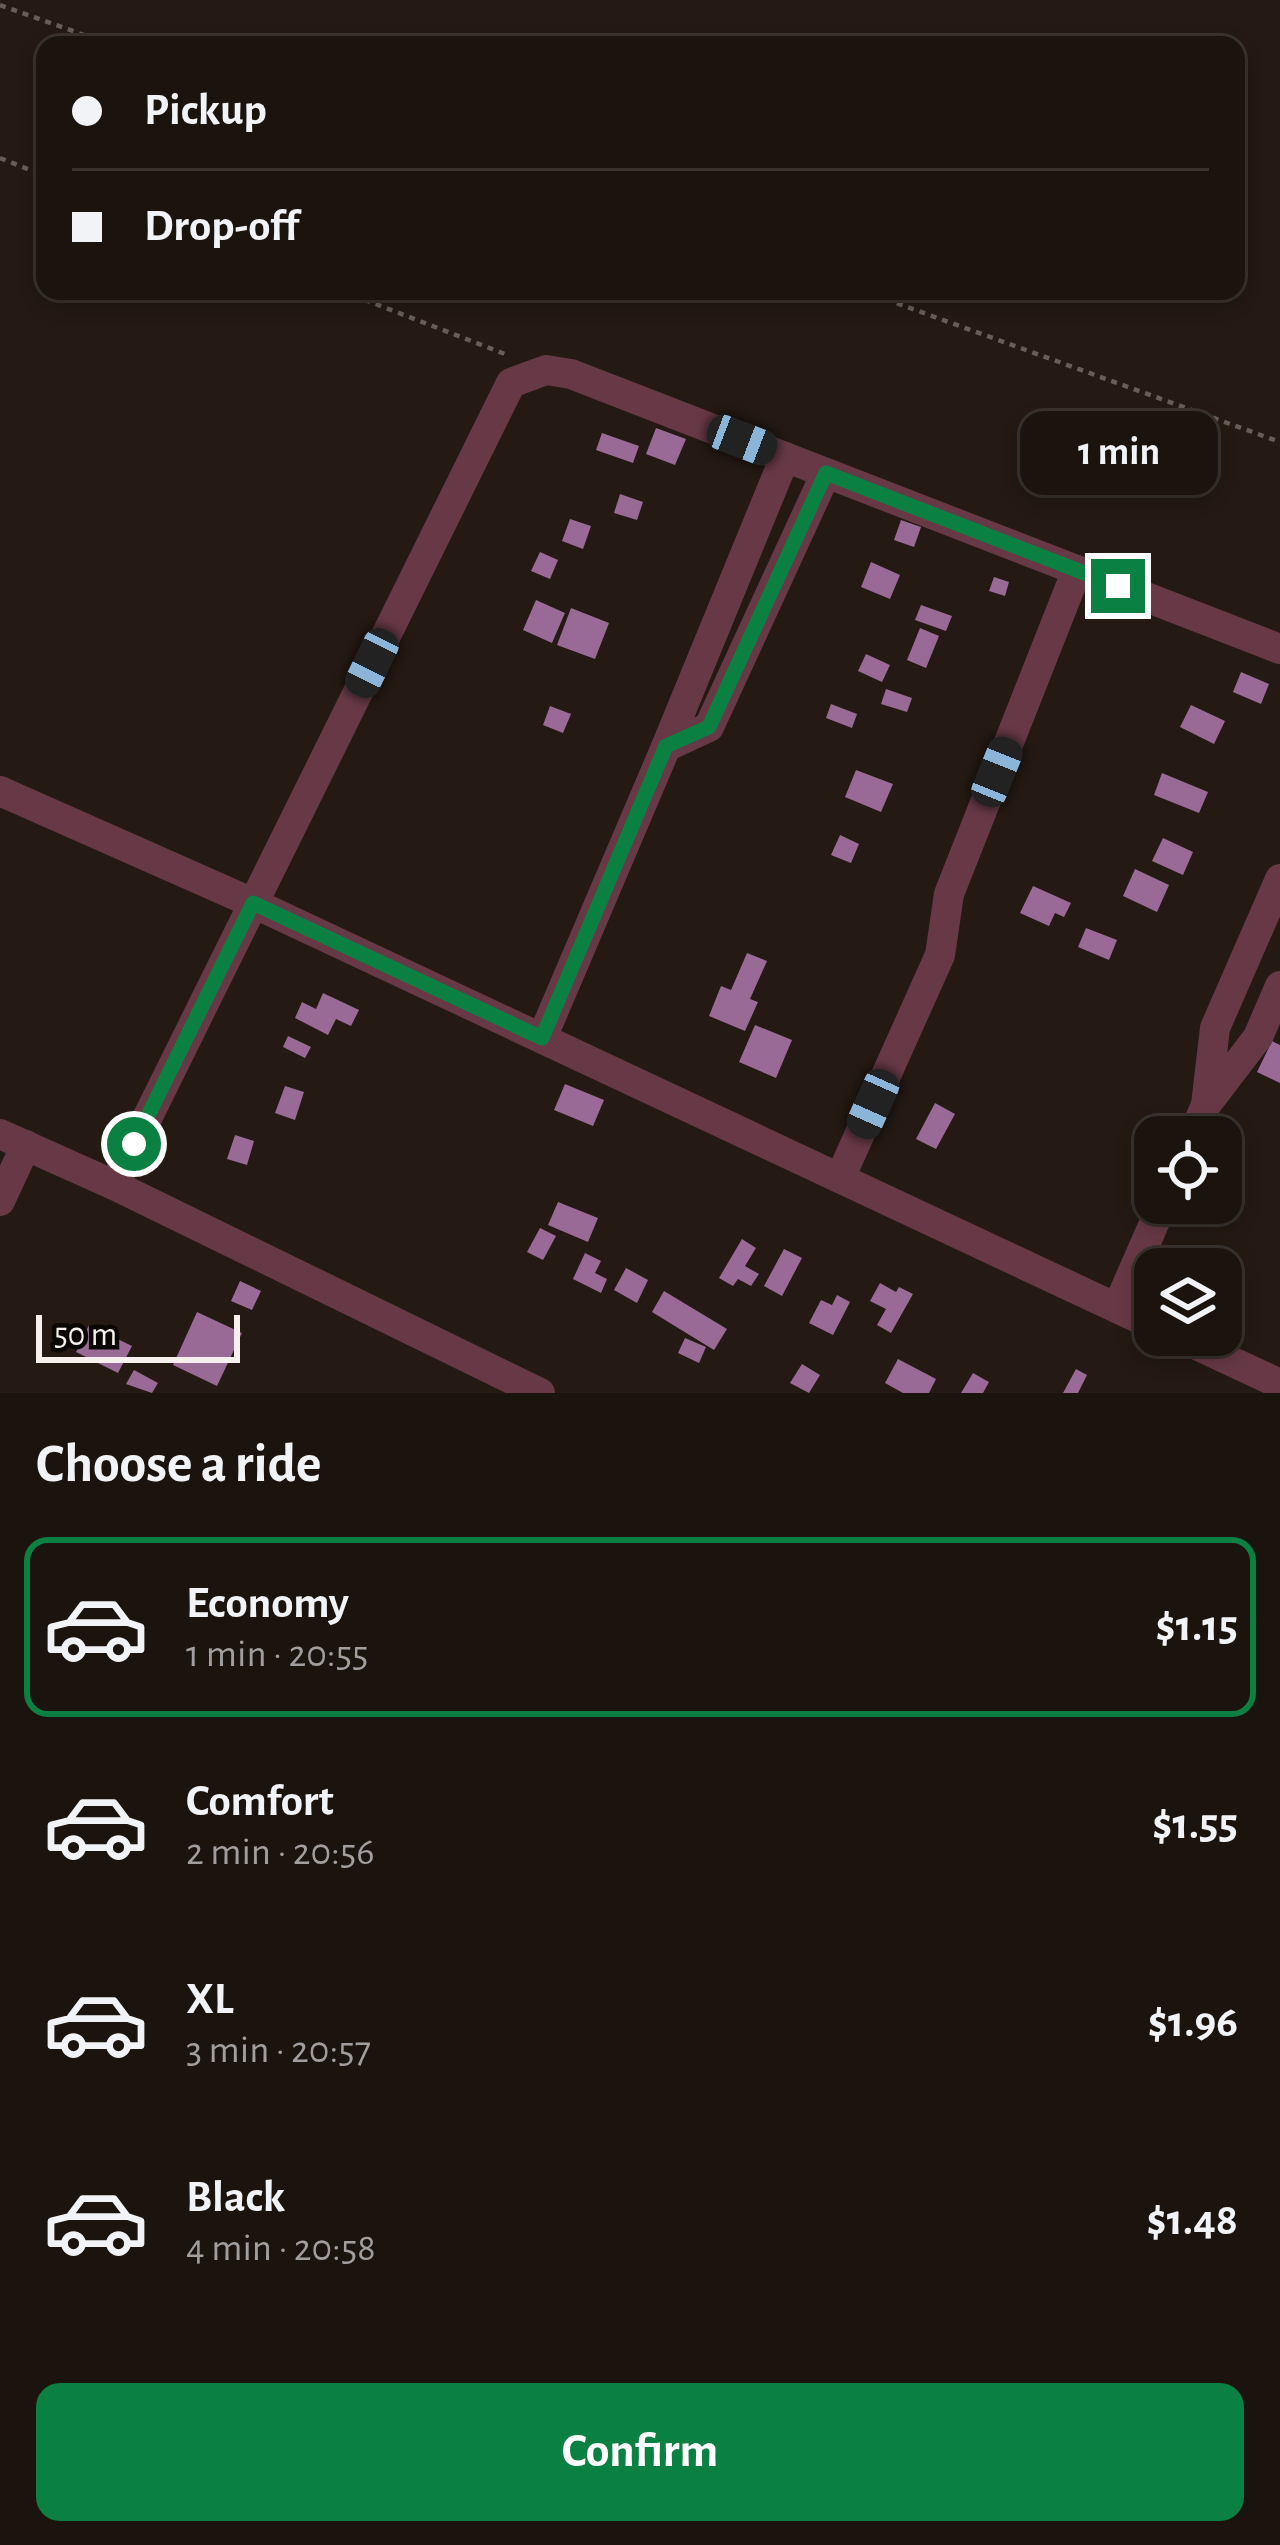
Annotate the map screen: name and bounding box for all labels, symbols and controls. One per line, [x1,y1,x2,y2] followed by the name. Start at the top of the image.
[144,88,267,133] text: Pickup
[144,204,299,249] text: Drop-off
[702,410,782,470] car
[1019,412,1217,496] callout: 1 min
[1078,433,1160,472] text: 1 min
[1091,559,1145,613] route end
[340,623,404,703] car
[967,732,1027,812] car
[842,1064,904,1144] car
[1134,1116,1242,1356] map controls
[1134,1116,1242,1224] button: locate
[107,1117,161,1171] route start
[1134,1248,1242,1356] button: layers
[36,1309,240,1362] scale bar
[54,1319,117,1352] text: 50 m
[36,1438,322,1492] text: Choose a ride
[42,1573,150,1681] icon: car
[186,1581,349,1626] text: Economy
[1156,1604,1238,1649] text: $1.15
[186,1635,368,1674] text: 1 min · 20:55
[42,1771,150,1879] icon: car
[186,1779,334,1824] text: Comfort
[1152,1802,1238,1847] text: $1.55
[186,1833,375,1872] text: 2 min · 20:56
[42,1969,150,2077] icon: car
[186,1977,234,2022] text: XL
[1148,2000,1238,2045] text: $1.96
[186,2031,371,2070] text: 3 min · 20:57
[42,2167,150,2275] icon: car
[186,2175,285,2220] text: Black
[1146,2198,1238,2243] text: $1.48
[186,2229,376,2268] text: 4 min · 20:58
[36,2383,1244,2521] button: Confirm

